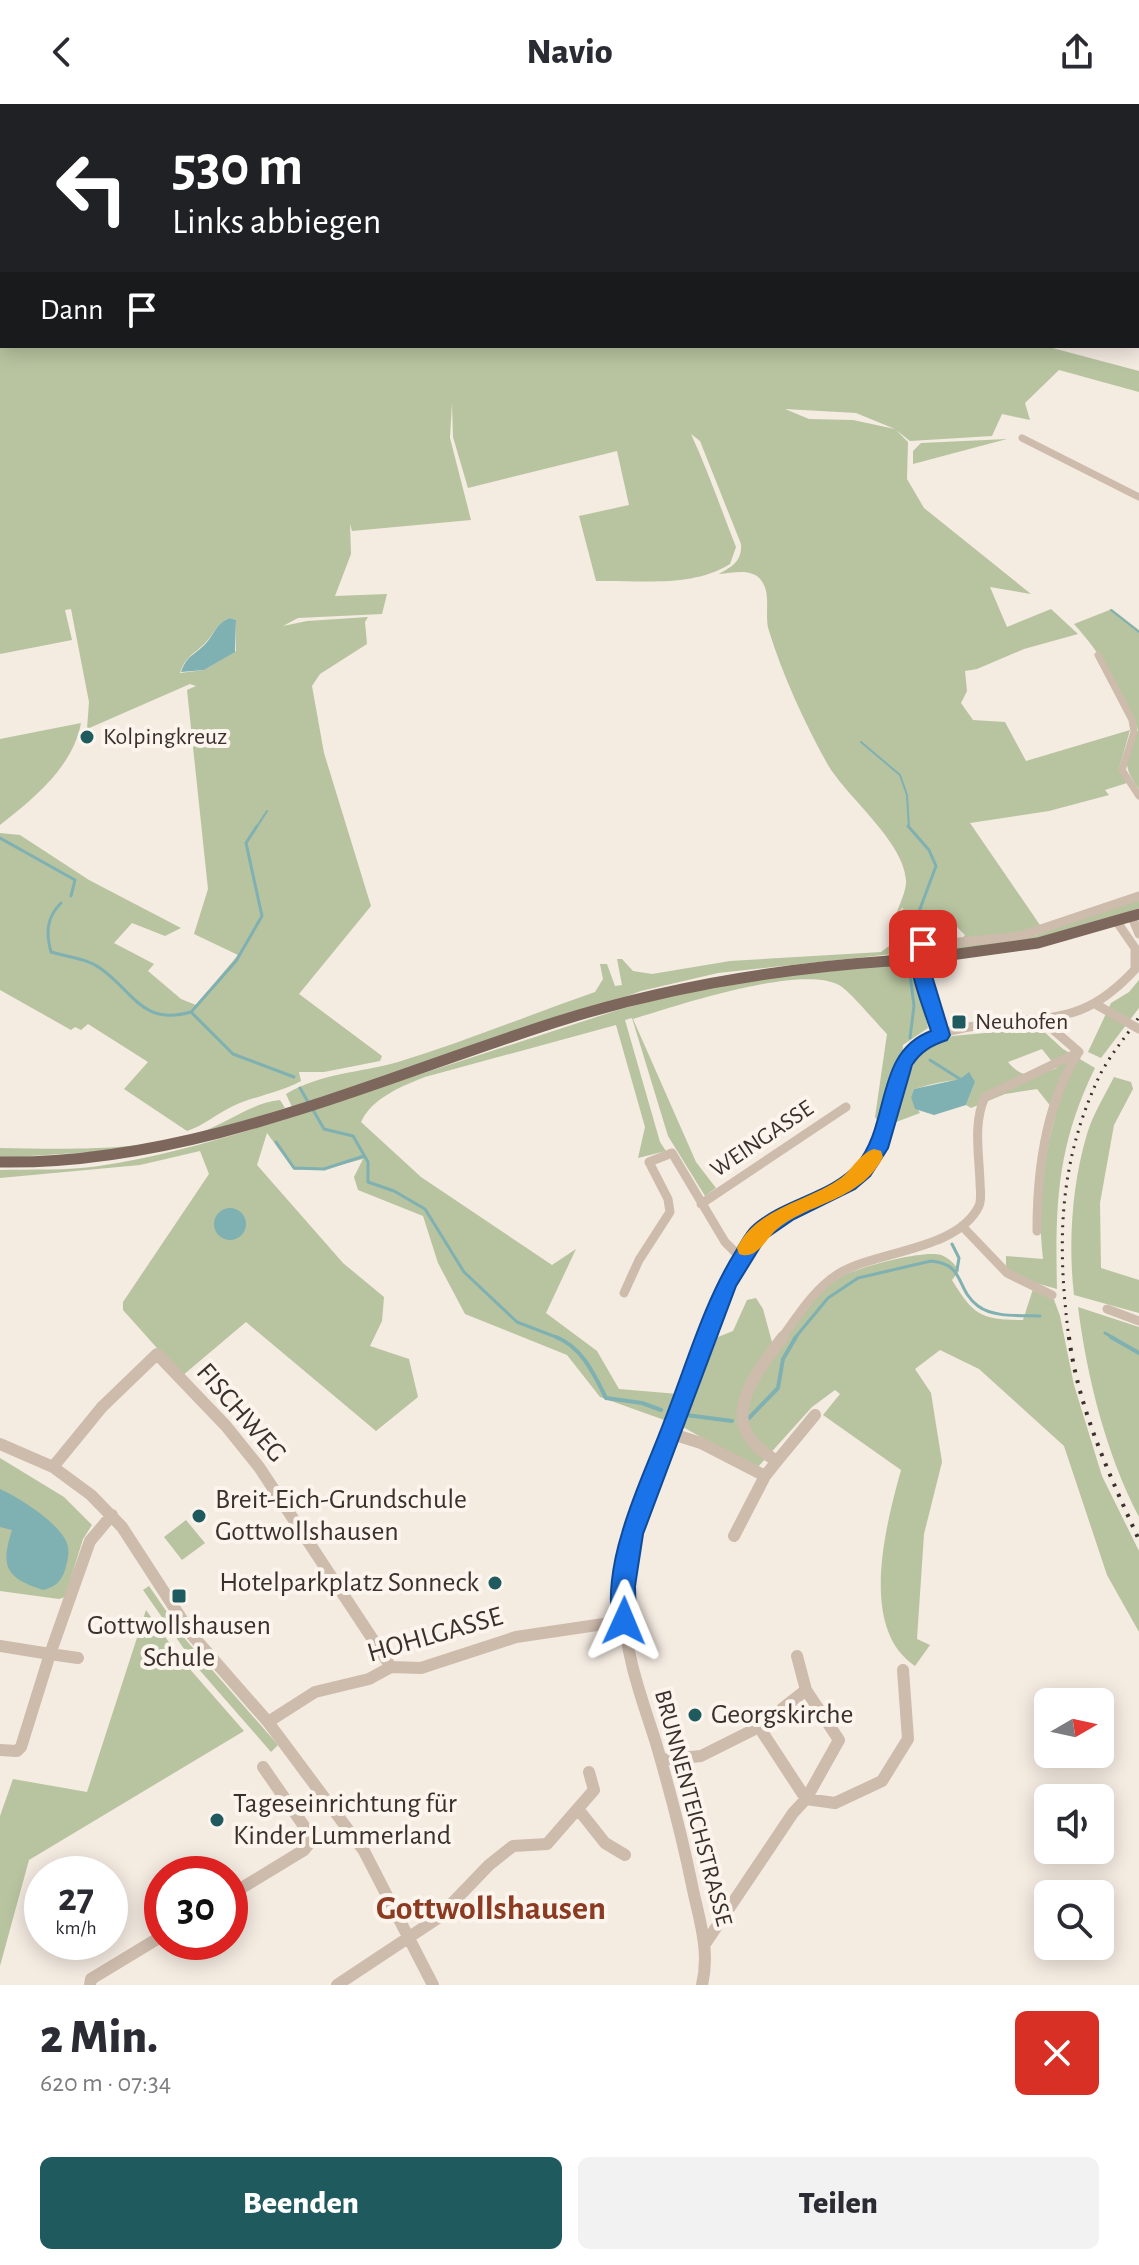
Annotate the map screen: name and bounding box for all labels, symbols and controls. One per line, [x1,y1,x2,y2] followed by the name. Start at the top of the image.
[40,30,84,74] icon: back
[1055,30,1099,74] icon: share
[526,34,613,70] text: Navio
[40,136,144,240] icon: left
[172,139,303,195] text: 530 m
[172,204,381,240] text: Links abbiegen
[120,288,164,332] icon: arrive
[40,295,104,325] text: Dann
[103,725,227,749] place label: Kolpingkreuz
[78,728,96,746] marker: Kolpingkreuz
[889,910,957,978] pin
[901,922,945,966] icon: arrive
[975,1010,1068,1034] place label: Neuhofen
[950,1013,968,1031] marker: Neuhofen
[706,1096,818,1182] street label: WEINGASSE
[191,1358,291,1468] street label: FISCHWEG
[215,1486,467,1546] place label: Breit-Eich-Grundschule Gottwollshausen
[190,1507,208,1525] marker: Breit-Eich-Grundschule Gottwollshausen
[219,1569,479,1597] place label: Hotelparkplatz Sonneck
[486,1574,504,1592] marker: Hotelparkplatz Sonneck
[582,1579,666,1663] position arrow
[170,1587,188,1605] marker: Gottwollshausen Schule
[364,1602,506,1668] street label: HOHLGASSE
[87,1612,271,1672] place label: Gottwollshausen Schule
[650,1687,736,1929] street label: BRUNNENTEICHSTRASSE
[1034,1688,1114,1768] north arrow
[1034,1688,1114,1960] map controls
[711,1701,853,1729] place label: Georgskirche
[686,1706,704,1724] marker: Georgskirche
[1034,1784,1114,1864] button: sound
[233,1790,457,1850] place label: Tageseinrichtung für Kinder Lummerland
[208,1811,226,1829] marker: Tageseinrichtung für Kinder Lummerland
[144,1856,248,1960] speed limit sign: 30
[58,1878,94,1918] text: 27
[1034,1880,1114,1960] button: search
[376,1892,606,1926] district label: Gottwollshausen
[55,1918,97,1938] text: km/h
[1015,2011,1099,2095] button: close
[40,2014,158,2062] text: 2 Min.
[40,2070,171,2096] text: 620 m · 07:34
[40,2157,562,2249] button: Beenden
[578,2157,1099,2249] button: Teilen

